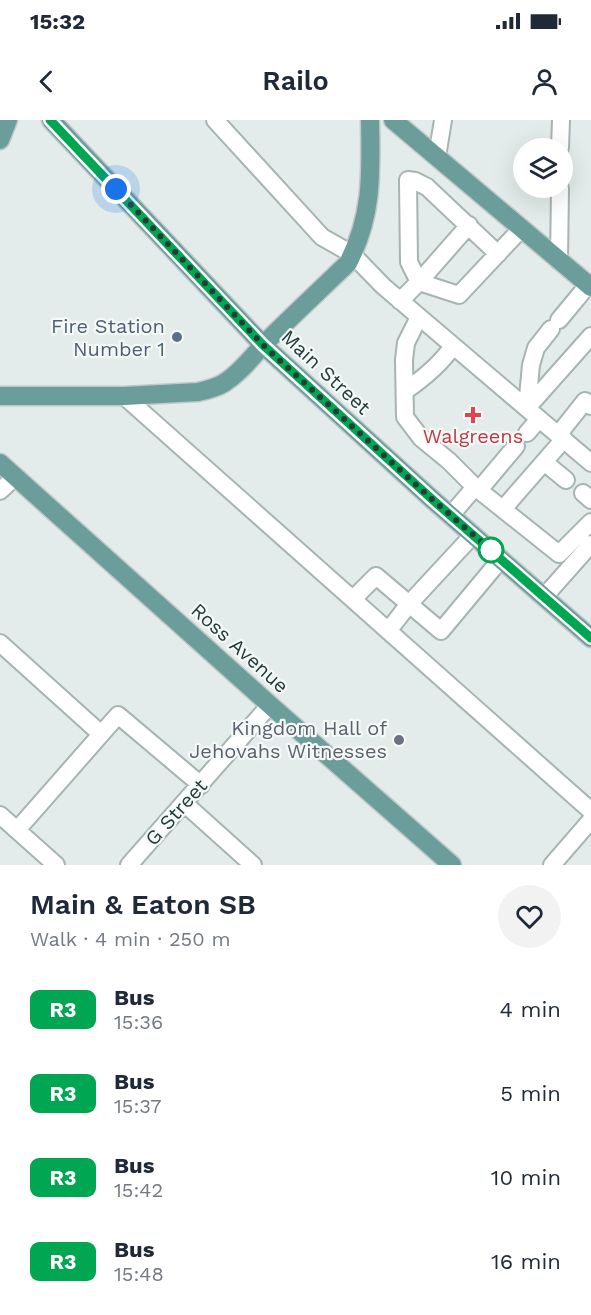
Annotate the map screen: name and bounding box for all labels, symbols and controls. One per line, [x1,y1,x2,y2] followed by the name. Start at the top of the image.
[30,9,85,34] text: 15:32
[30,65,63,98] icon: back
[262,65,329,97] text: Railo
[528,65,561,98] icon: person
[513,138,573,198] map controls
[513,138,573,198] button: layers
[101,174,131,204] your location
[51,314,165,361] place label: Fire Station Number 1
[276,325,376,420] street label: Main Street
[170,330,184,344] marker: Fire Station Number 1
[466,408,480,422] marker: Walgreens
[423,424,523,448] place label: Walgreens
[478,537,504,563] unlabelled marker
[186,598,294,698] street label: Ross Avenue
[189,716,387,763] place label: Kingdom Hall of Jehovahs Witnesses
[392,733,406,747] marker: Kingdom Hall of Jehovahs Witnesses
[140,773,213,850] street label: G Street
[498,885,561,948] button: heart
[30,888,256,921] text: Main & Eaton SB
[30,927,231,951] text: Walk · 4 min · 250 m
[114,985,154,1010] text: Bus
[50,997,76,1022] text: R3
[500,997,561,1022] text: 4 min
[114,1010,163,1034] text: 15:36
[114,1069,154,1094] text: Bus
[50,1081,76,1106] text: R3
[500,1081,561,1106] text: 5 min
[114,1094,161,1118] text: 15:37
[114,1153,154,1178] text: Bus
[50,1165,76,1190] text: R3
[491,1165,561,1190] text: 10 min
[114,1178,163,1202] text: 15:42
[114,1237,154,1262] text: Bus
[50,1249,76,1274] text: R3
[491,1249,561,1274] text: 16 min
[114,1262,164,1286] text: 15:48

